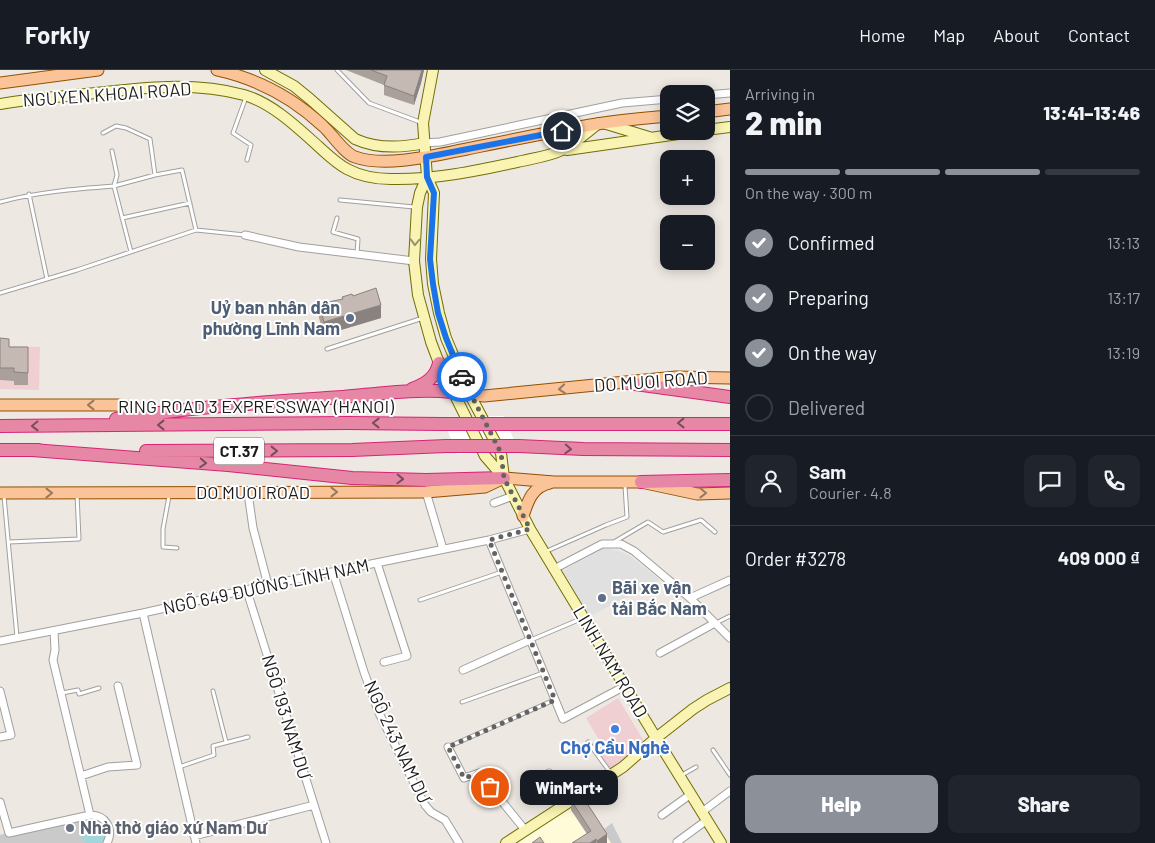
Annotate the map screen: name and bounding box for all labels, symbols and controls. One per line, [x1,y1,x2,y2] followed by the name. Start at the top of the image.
[25,20,90,49] text: Forkly
[859,24,905,46] text: Home
[933,24,965,46] text: Map
[993,24,1040,46] text: About
[1068,24,1130,46] text: Contact
[22,77,192,111] street label: NGUYEN KHOAI ROAD
[745,84,815,103] text: Arriving in
[660,85,715,270] map controls
[660,85,715,140] button: layers
[1043,101,1140,124] text: 13:41–13:46
[745,103,822,141] text: 2 min
[541,110,583,152] pin
[548,117,576,145] icon: home
[660,150,715,205] button: +
[745,183,872,202] text: On the way · 300 m
[660,215,715,270] button: −
[745,229,773,257] icon: check
[788,231,875,254] text: Confirmed
[1107,233,1140,252] text: 13:13
[409,238,420,246] one-way arrow
[745,284,773,312] icon: check
[788,286,869,309] text: Preparing
[1108,288,1140,307] text: 13:17
[202,296,340,339] place label: Uỷ ban nhân dân phường Lĩnh Nam
[344,312,356,324] marker: Uỷ ban nhân dân phường Lĩnh Nam
[745,339,773,367] icon: check
[788,341,877,364] text: On the way
[1107,343,1140,362] text: 13:19
[437,352,487,402] courier
[448,363,476,391] icon: car
[593,366,708,396] street label: DO MUOI ROAD
[558,383,566,394] one-way arrow
[118,395,394,417] street label: RING ROAD 3 EXPRESSWAY (HANOI)
[788,396,865,419] text: Delivered
[87,400,95,410] one-way arrow
[372,418,380,428] one-way arrow
[677,418,685,428] one-way arrow
[157,420,164,430] one-way arrow
[30,421,38,431] one-way arrow
[214,438,264,464] road number: CT.37
[564,443,572,454] one-way arrow
[270,446,278,456] one-way arrow
[745,455,797,507] button: person
[1024,455,1076,507] button: chat
[1088,455,1140,507] button: phone
[199,457,207,468] one-way arrow
[809,460,846,483] text: Sam
[396,474,404,484] one-way arrow
[196,481,310,503] street label: DO MUOI ROAD
[809,483,892,502] text: Courier · 4.8
[330,487,338,497] one-way arrow
[45,488,53,498] one-way arrow
[699,488,707,498] one-way arrow
[1058,546,1140,569] text: 409 000 ₫
[745,547,846,570] text: Order #3278
[161,553,371,619] street label: NGÕ 649 ĐƯỜNG LĨNH NAM
[612,576,707,619] place label: Bãi xe vận tải Bắc Nam
[596,592,608,604] marker: Bãi xe vận tải Bắc Nam
[569,602,653,721] street label: LINH NAM ROAD
[258,652,317,783] street label: NGÕ 193 NAM DƯ
[360,677,436,808] street label: NGÕ 243 NAM DƯ
[609,723,621,735] marker: Chợ Cầu Nghè
[560,736,670,758] place label: Chợ Cầu Nghè
[469,766,511,808] pin
[520,770,618,804] callout: WinMart+
[476,773,504,801] icon: bag
[745,775,938,833] button: Help
[948,775,1140,833] button: Share
[535,778,603,797] text: WinMart+
[80,816,268,838] place label: Nhà thờ giáo xứ Nam Dư
[64,822,76,834] marker: Nhà thờ giáo xứ Nam Dư

